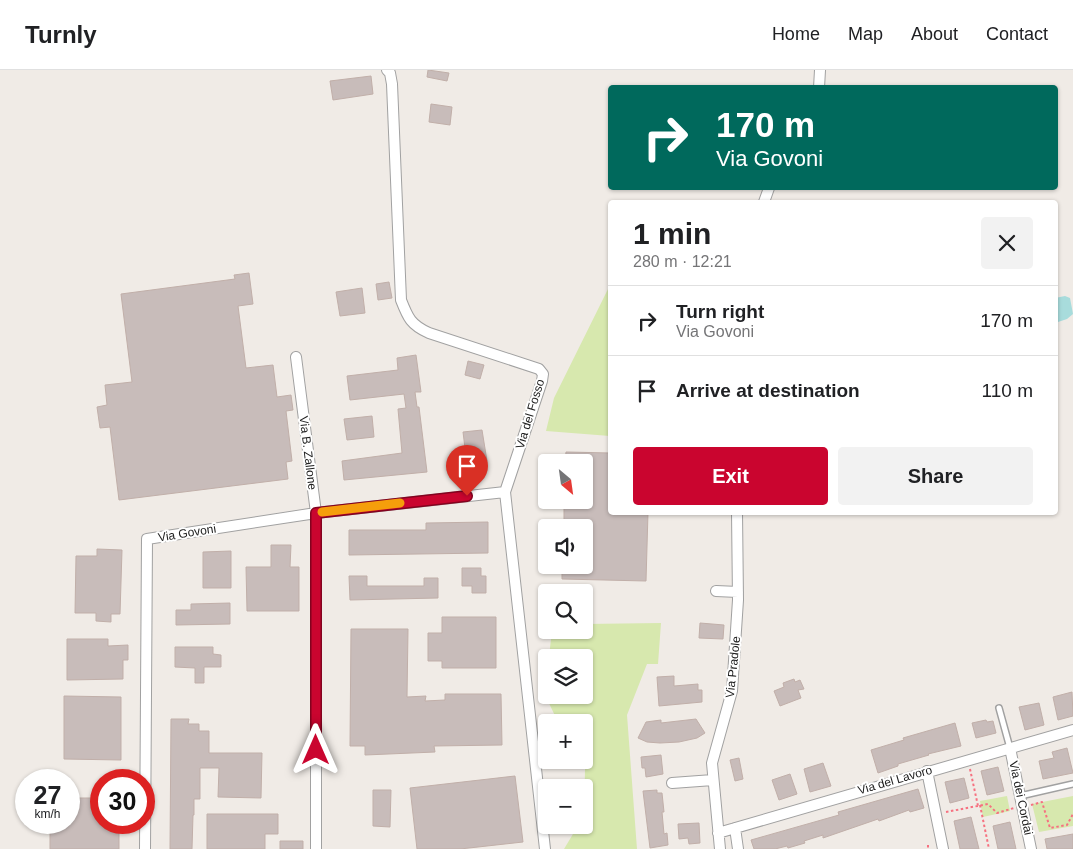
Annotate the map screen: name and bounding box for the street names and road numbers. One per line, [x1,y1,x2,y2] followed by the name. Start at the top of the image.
[513,377,547,451] street label: Via del Fosso
[297,415,320,491] street label: Via B. Zallone
[157,522,217,544] street label: Via Govoni
[723,635,743,698] street label: Via Pradole
[1006,760,1036,836] street label: Via dei Cordai
[856,763,934,797] street label: Via del Lavoro

